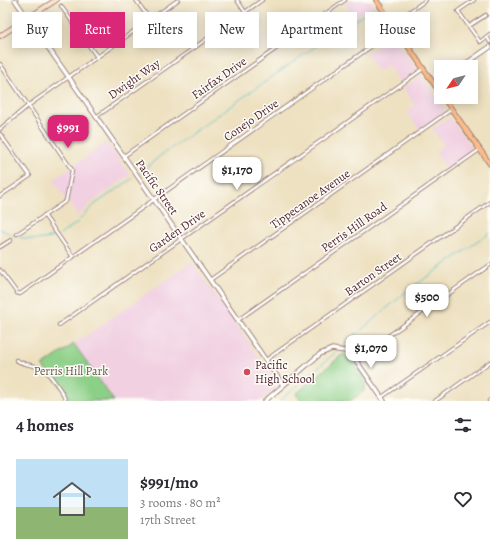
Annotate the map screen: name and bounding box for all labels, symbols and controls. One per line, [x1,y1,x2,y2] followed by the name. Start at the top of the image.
[12,12,62,48] chip: Buy
[70,12,125,48] chip: Rent
[133,12,197,48] chip: Filters
[205,12,259,48] chip: New
[267,12,357,48] chip: Apartment
[365,12,430,48] chip: House
[188,53,250,103] street label: Fairfax Drive
[105,55,164,103] street label: Dwight Way
[434,60,478,104] north arrow
[434,60,478,104] map controls
[220,95,282,145] street label: Conejo Drive
[44,115,92,149] pin: $991
[57,119,79,136] text: $991
[132,156,182,218] street label: Pacific Street
[204,157,270,191] pin: $1,170
[222,161,252,178] text: $1,170
[267,165,353,233] street label: Tippecanoe Avenue
[318,198,390,256] street label: Perris Hill Road
[146,206,208,256] street label: Garden Drive
[341,249,405,299] street label: Barton Street
[403,284,451,318] pin: $500
[415,288,439,305] text: $500
[338,335,404,369] pin: $1,070
[355,339,387,356] text: $1,070
[255,357,315,387] place label: Pacific High School
[34,363,108,379] park label: Perris Hill Park
[242,367,252,377] marker: Pacific High School
[16,414,74,437] text: 4 homes
[452,414,474,436] icon: filters
[140,471,198,494] text: $991/mo
[48,475,96,523] icon: home
[452,488,474,510] icon: heart
[140,494,220,511] text: 3 rooms · 80 m²
[140,511,196,528] text: 17th Street

